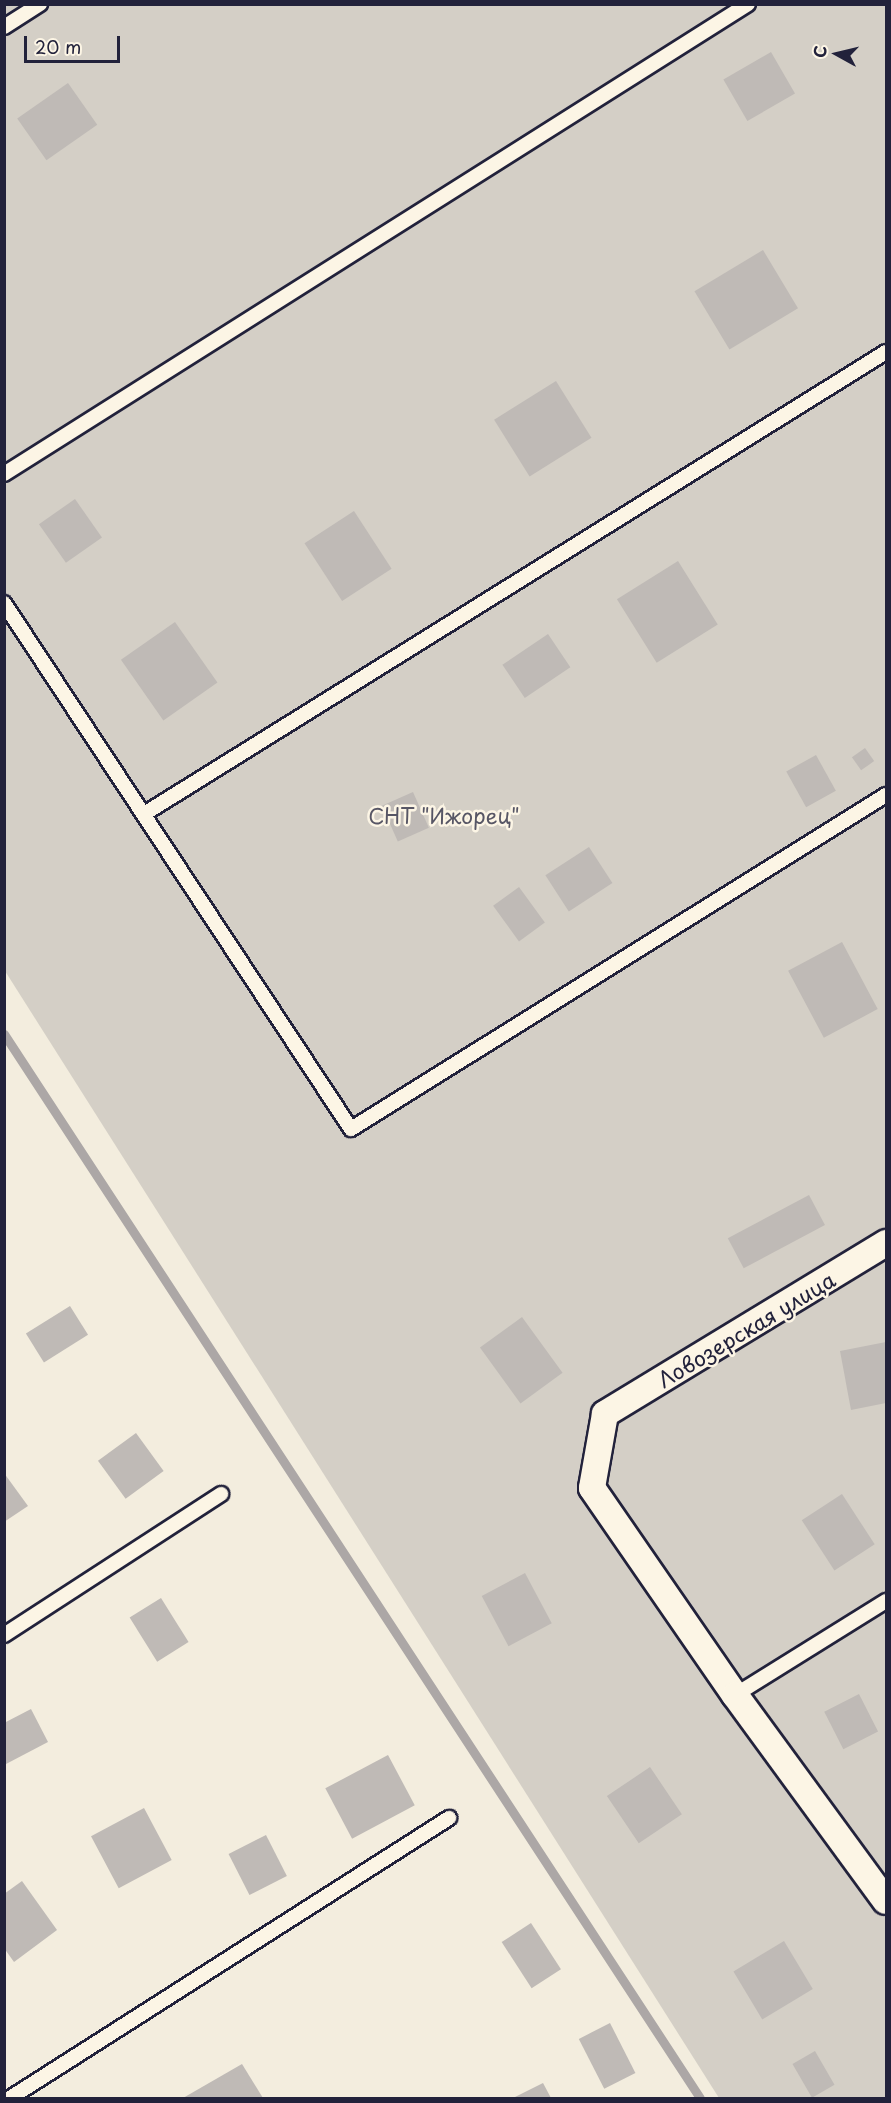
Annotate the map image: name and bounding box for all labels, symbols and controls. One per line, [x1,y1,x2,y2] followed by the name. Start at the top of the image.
[27,24,123,62] scale bar
[807,24,867,84] north arrow
[35,33,81,60] text: 20 m
[806,44,832,59] text: С
[368,802,520,828] park label: СНТ "Ижорец"
[652,1266,840,1392] street label: Ловозерская улица

